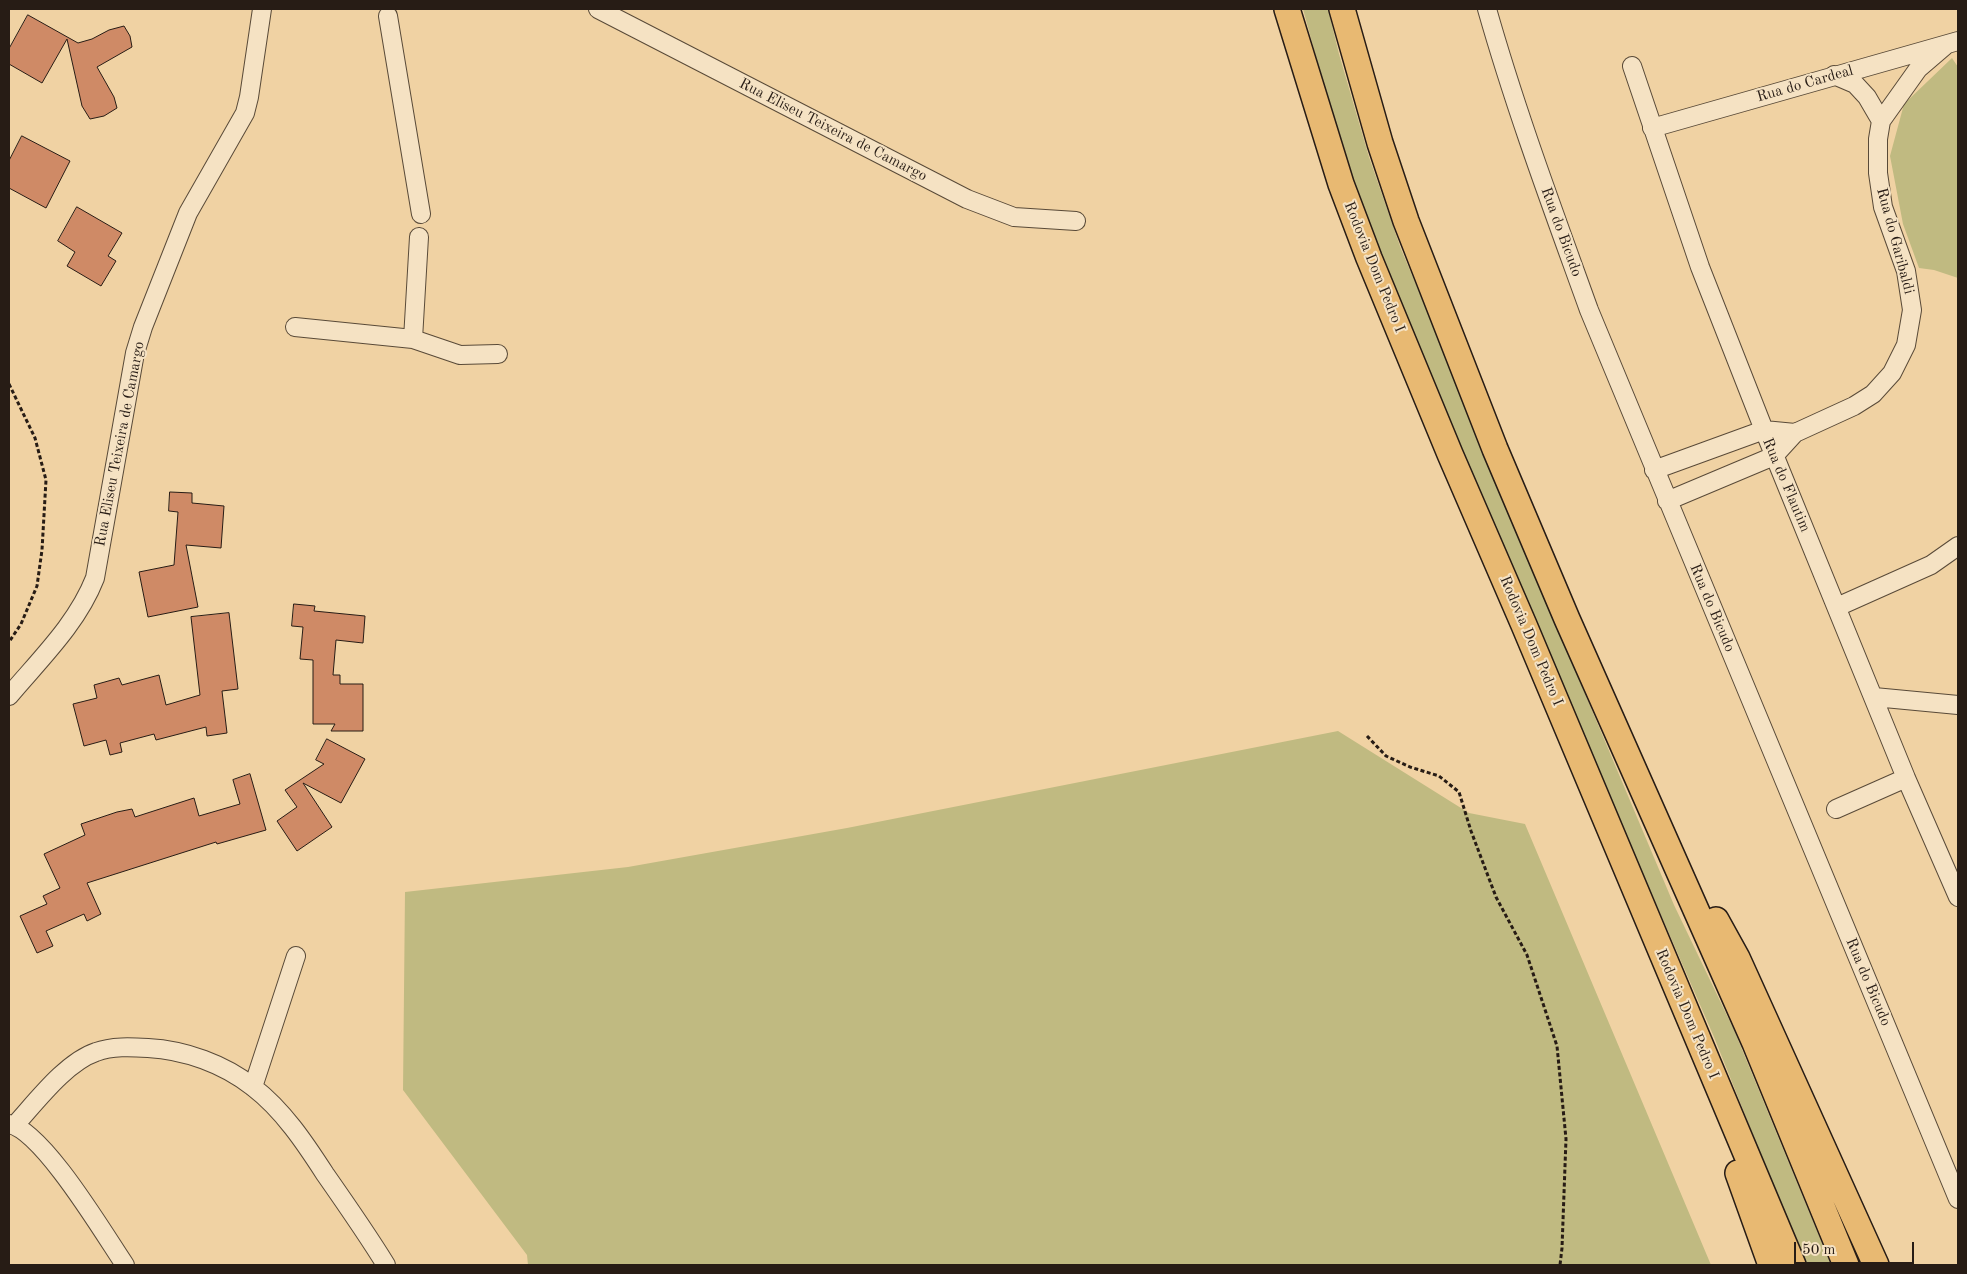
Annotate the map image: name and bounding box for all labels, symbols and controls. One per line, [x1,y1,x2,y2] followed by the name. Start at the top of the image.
[1755,62,1855,106] street label: Rua do Cardeal
[736,75,930,185] street label: Rua Eliseu Teixeira de Camargo
[1536,185,1586,279] street label: Rua do Bicudo
[1872,186,1918,296] street label: Rua do Garibaldi
[1340,199,1408,335] street label: Rodovia Dom Pedro I
[91,340,149,548] street label: Rua Eliseu Teixeira de Camargo
[1758,435,1814,535] street label: Rua do Flautim
[1685,561,1739,655] street label: Rua do Bicudo
[1495,573,1567,709] street label: Rodovia Dom Pedro I
[1841,935,1895,1029] street label: Rua do Bicudo
[1651,946,1723,1082] street label: Rodovia Dom Pedro I
[1797,1232,1917,1264] scale bar
[1802,1243,1836,1258] text: 50 m

